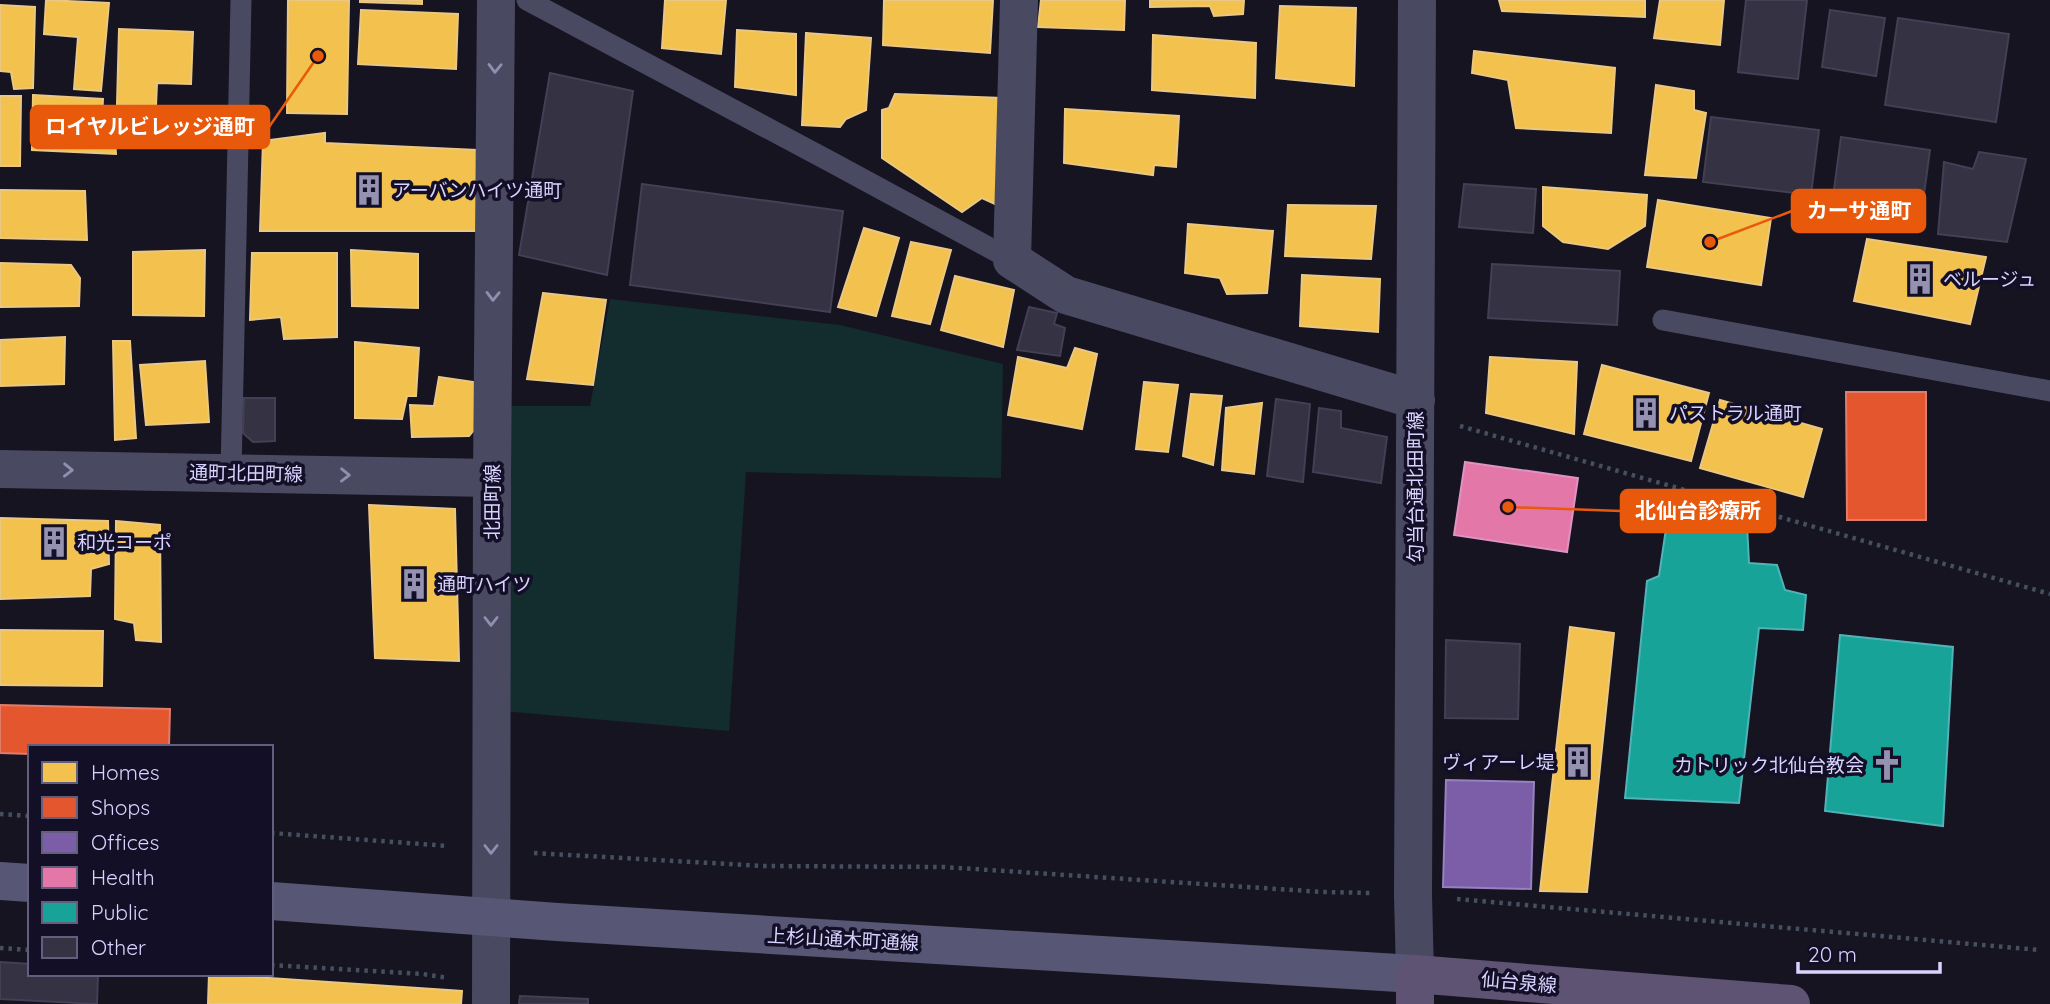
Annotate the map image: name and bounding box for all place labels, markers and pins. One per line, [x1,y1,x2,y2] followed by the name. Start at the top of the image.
[31,106,269,148] callout: ロイヤルビレッジ通町
[352,173,386,207] building icon: アーバンハイツ通町
[392,178,562,202] place label: アーバンハイツ通町
[1792,190,1925,232] callout: カーサ通町
[1903,262,1937,296] building icon: ベルージュ
[1943,267,2036,291] place label: ベルージュ
[1629,396,1663,430] building icon: パストラル通町
[1669,401,1802,425] place label: パストラル通町
[1621,490,1775,532] callout: 北仙台診療所
[37,525,71,559] building icon: 和光コーポ
[77,530,172,554] place label: 和光コーポ
[397,567,431,601] building icon: 通町ハイツ
[437,572,532,596] place label: 通町ハイツ
[1561,745,1595,779] building icon: ヴィアーレ堤
[1870,748,1904,782] church icon: カトリック北仙台教会
[1442,750,1555,774] place label: ヴィアーレ堤
[1674,753,1864,777] place label: カトリック北仙台教会

